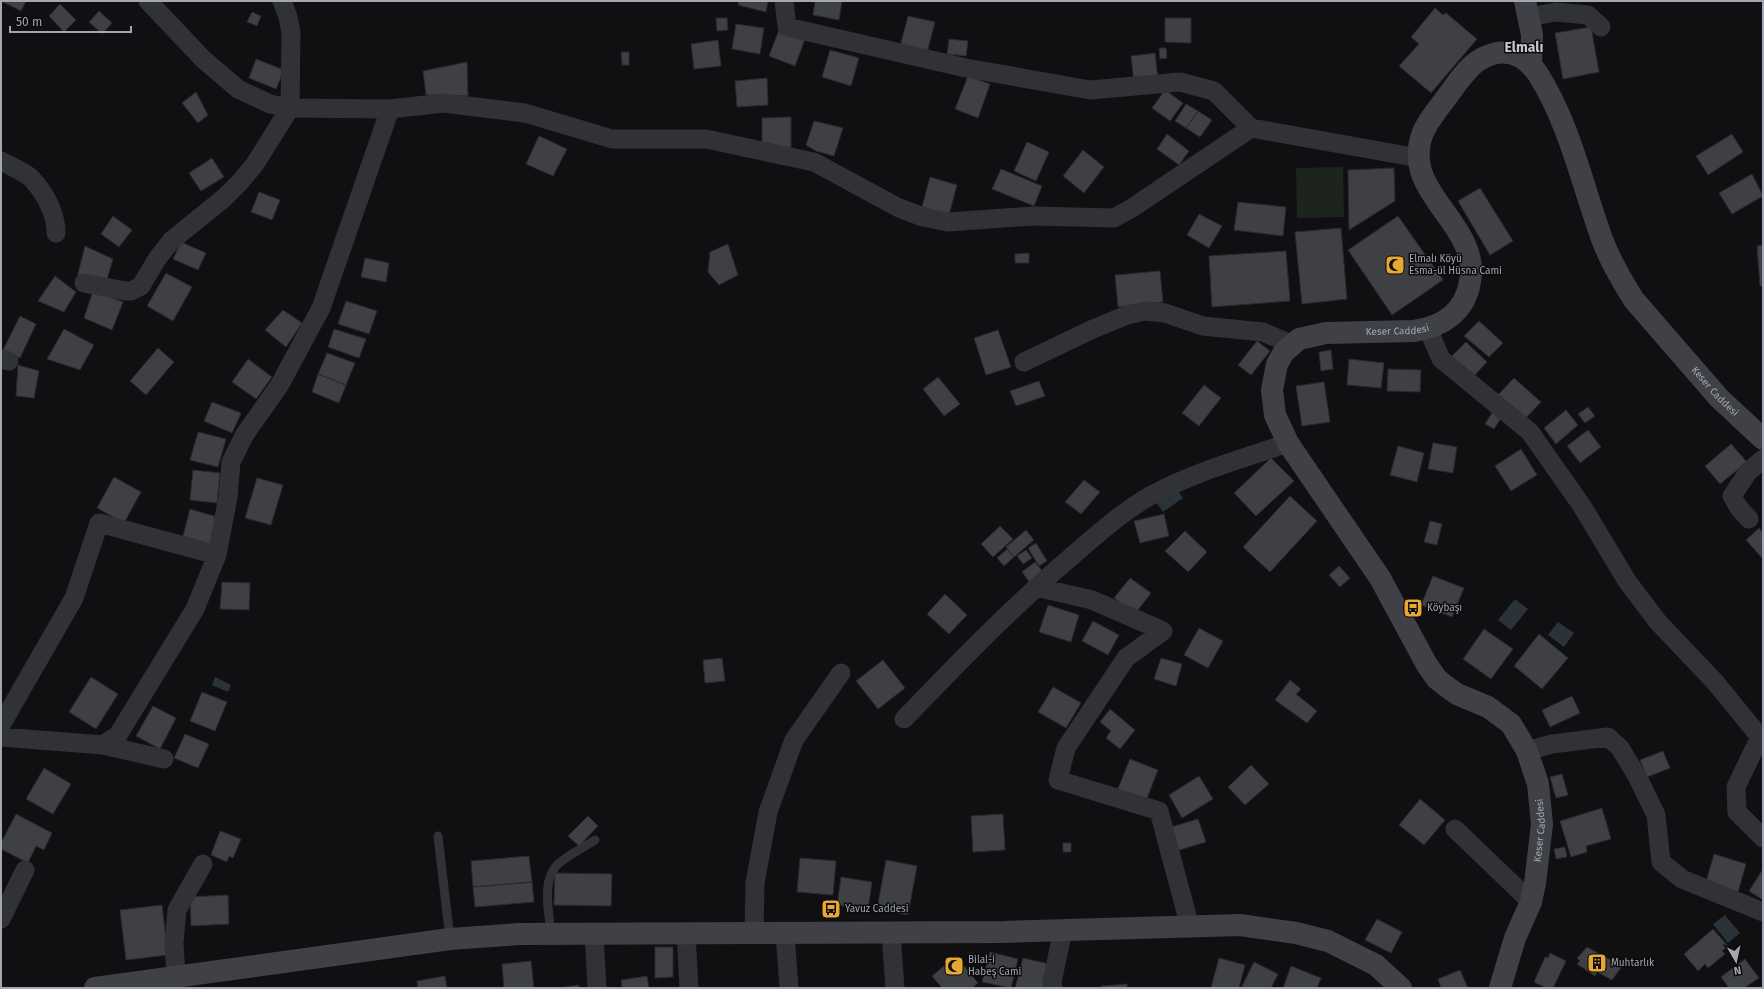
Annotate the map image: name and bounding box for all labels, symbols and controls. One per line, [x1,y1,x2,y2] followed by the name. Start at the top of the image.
[10,8,131,34] scale bar
[16,15,42,29] text: 50 m
[1505,39,1543,56] district label: Elmalı
[1409,253,1502,277] place label: Elmalı Köyü Esma-ül Hüsna Cami
[1384,254,1406,276] mosque icon: Elmalı Köyü Esma-ül Hüsna Cami
[1366,322,1431,338] street label: Keser Caddesi
[1689,364,1741,419] street label: Keser Caddesi
[1402,597,1424,619] bus stop icon: Köybaşı
[1427,602,1462,614] place label: Köybaşı
[1532,798,1548,863] street label: Keser Caddesi
[820,898,842,920] bus stop icon: Yavuz Caddesi
[845,903,909,915] place label: Yavuz Caddesi
[1716,941,1756,981] north arrow
[1586,952,1608,974] building icon: Muhtarlık
[968,954,1021,978] place label: Bilal-i Habeş Cami
[943,955,965,977] mosque icon: Bilal-i Habeş Cami
[1611,957,1655,969] place label: Muhtarlık
[1733,963,1742,977] text: N

